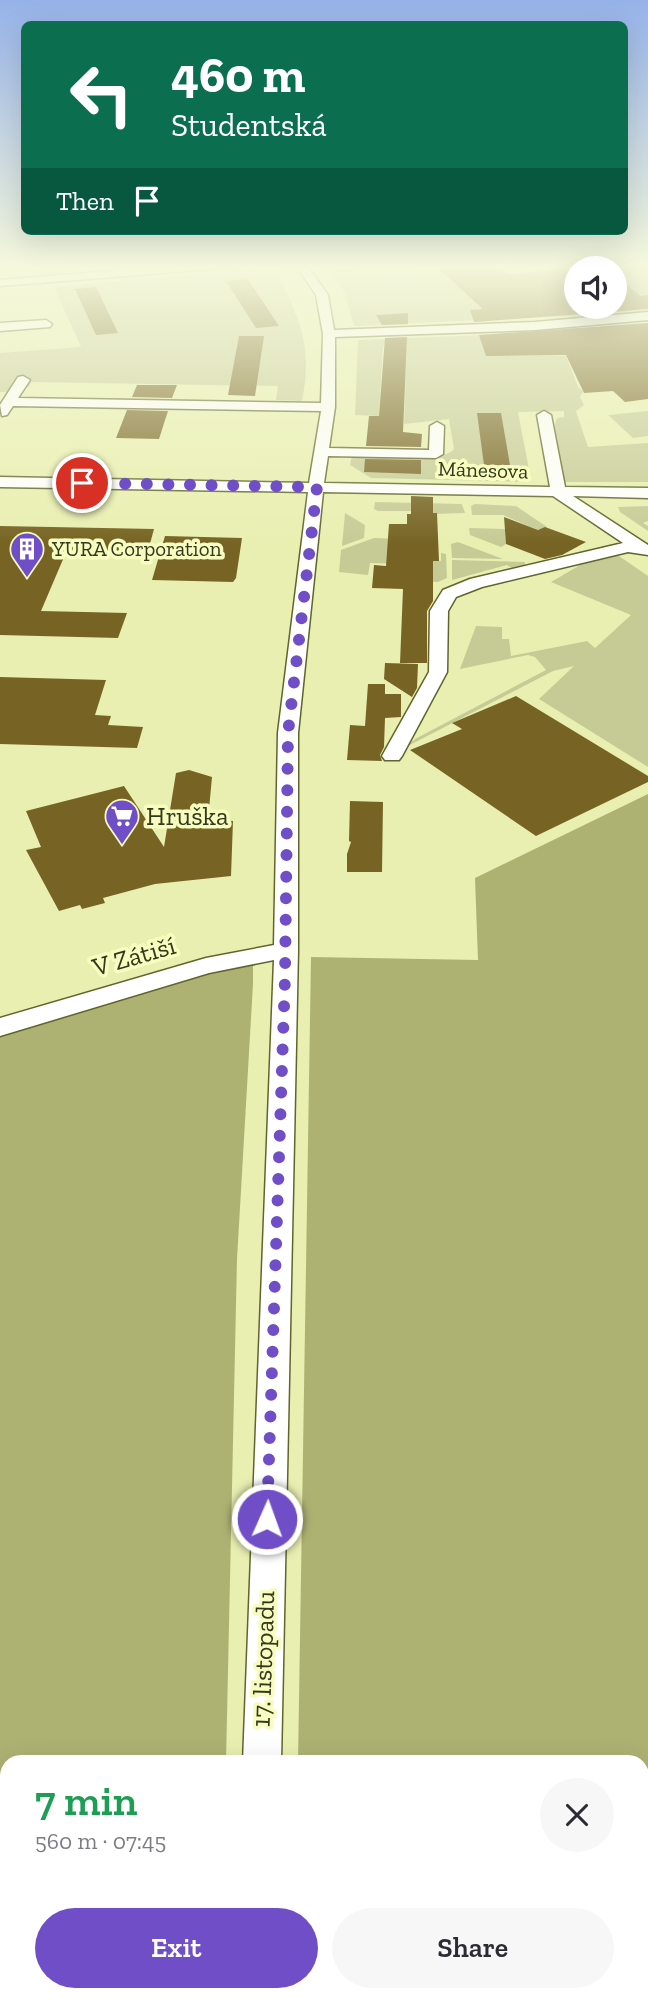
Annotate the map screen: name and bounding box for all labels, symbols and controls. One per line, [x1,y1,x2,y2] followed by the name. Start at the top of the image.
[171,46,306,105] text: 460 m
[56,49,147,140] icon: left
[171,106,327,144] text: Studentská
[128,182,166,220] icon: arrive
[56,185,114,217] text: Then
[564,256,627,319] map controls
[564,256,627,319] button: sound
[52,453,112,513] pin
[437,455,529,484] street label: Mánesova
[63,464,101,502] icon: arrive
[8,530,46,579] building icon: YURA Corporation
[51,536,222,561] place label: YURA Corporation
[103,797,141,846] supermarket icon: Hruška
[146,800,229,832] place label: Hruška
[88,929,179,983] street label: V Zátiší
[230,1482,304,1556] position arrow
[245,1590,281,1728] street label: 17. listopadu
[35,1775,137,1826] text: 7 min
[540,1778,614,1852] button: close
[35,1827,166,1855] text: 560 m · 07:45
[35,1908,318,1988] button: Exit
[332,1908,614,1988] button: Share

